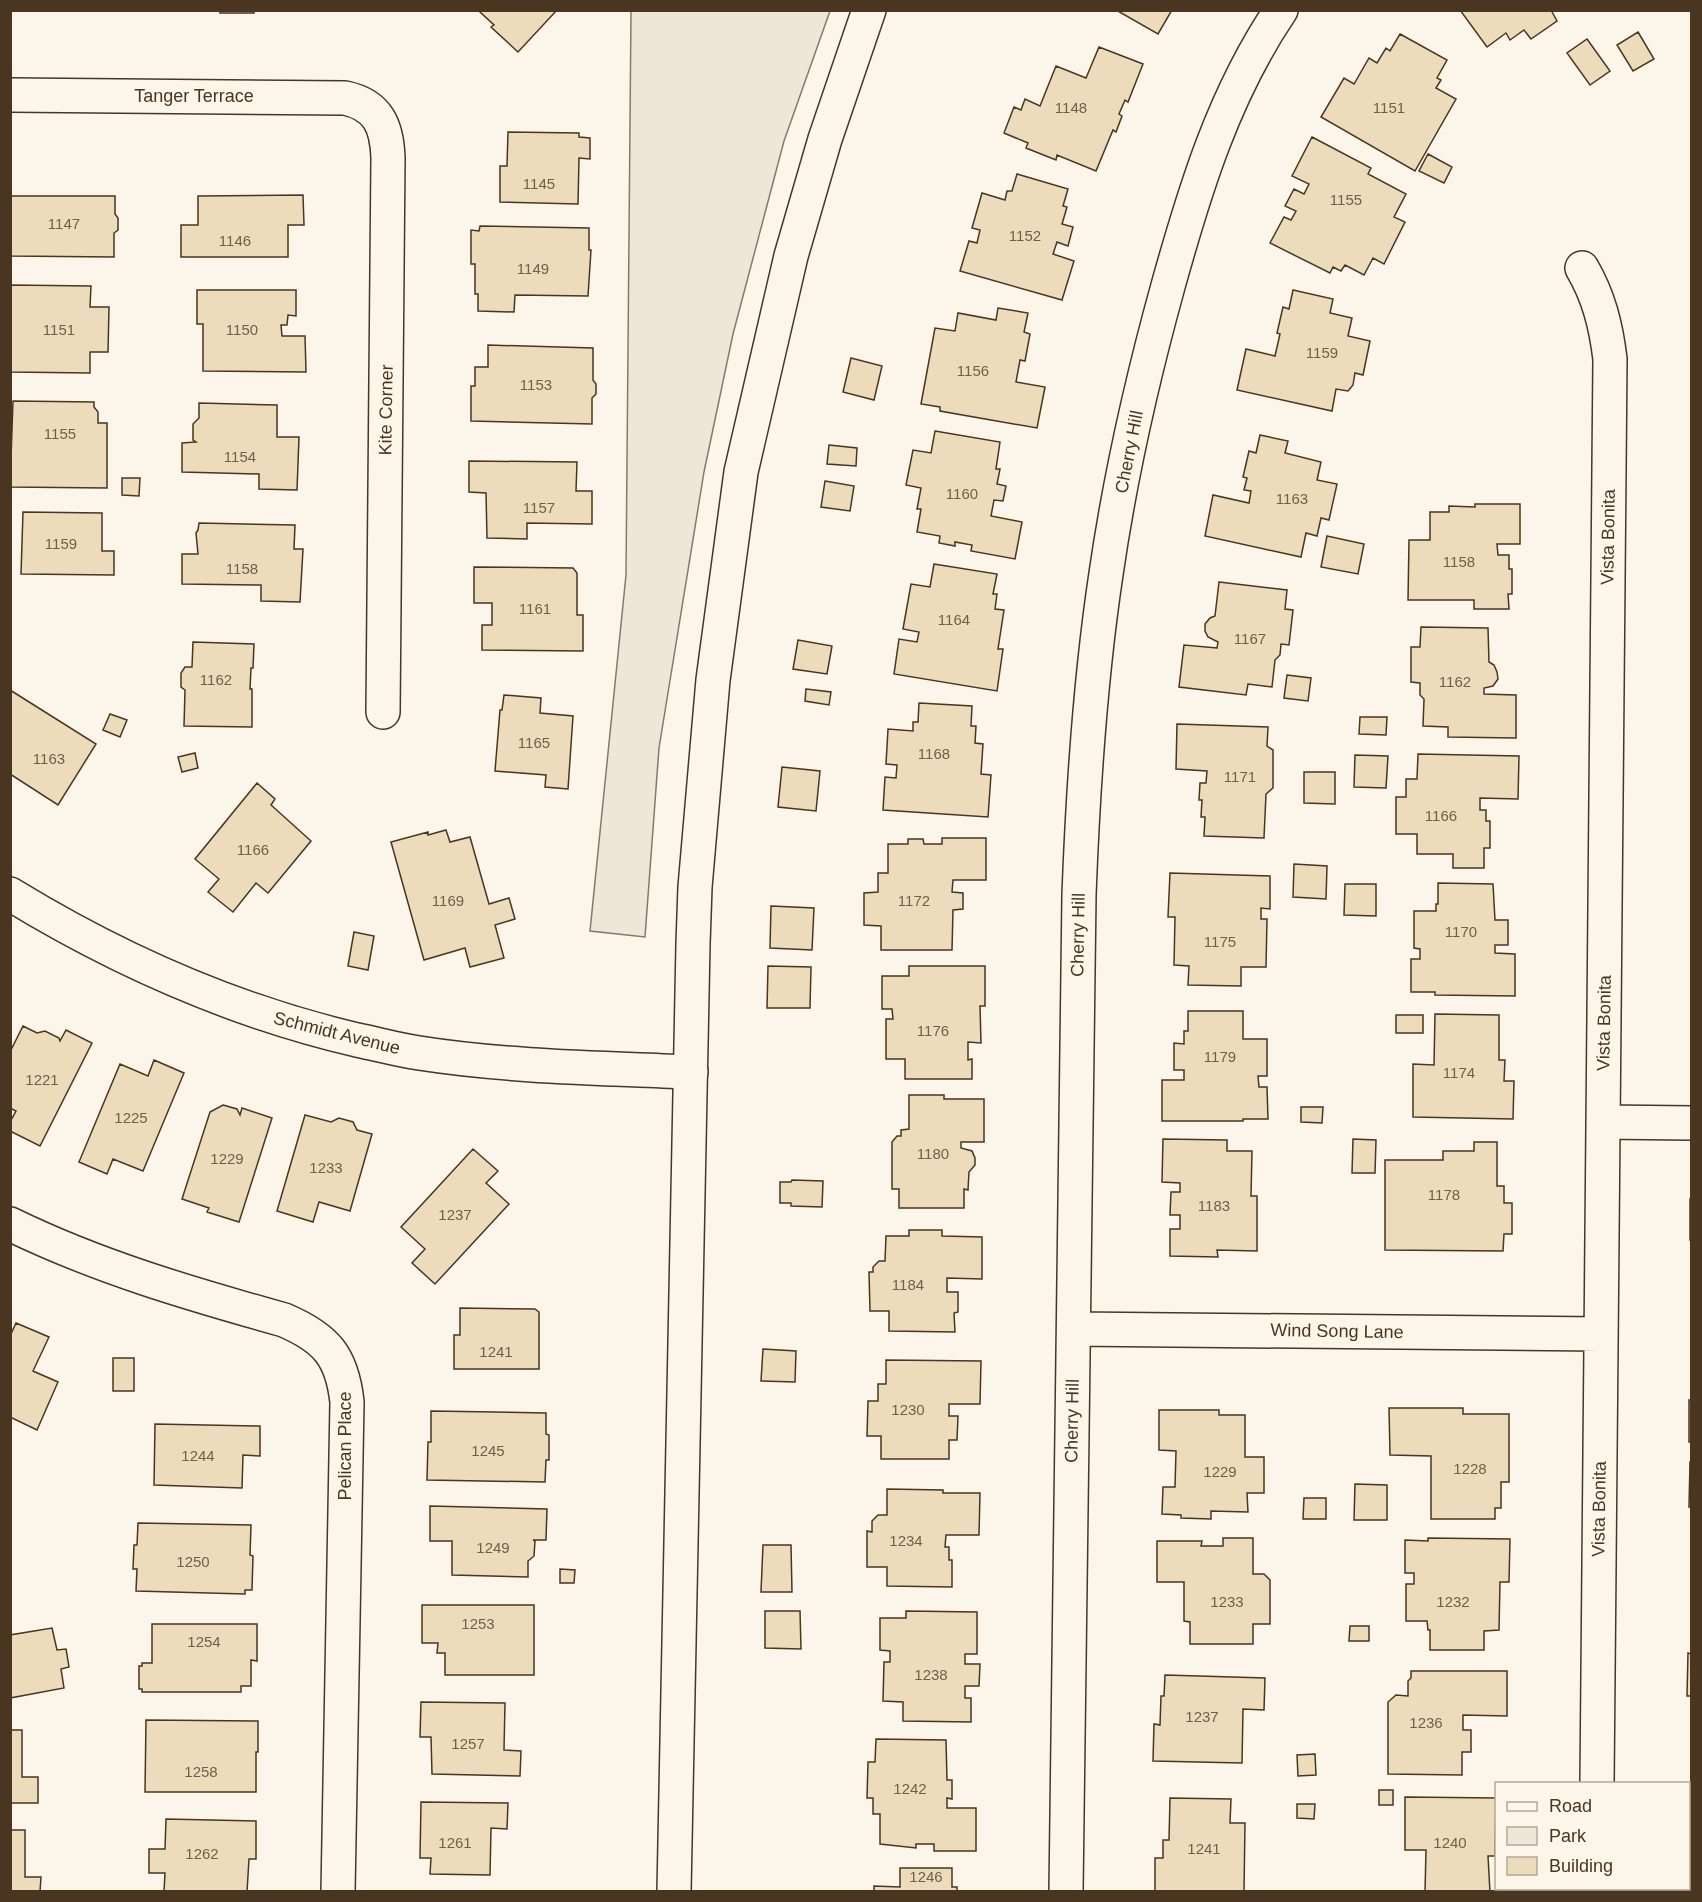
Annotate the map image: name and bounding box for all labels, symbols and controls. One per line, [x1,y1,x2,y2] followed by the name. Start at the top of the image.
[134,86,254,106] street label: Tanger Terrace
[1055,99,1087,116] house number: 1148
[1373,99,1405,116] house number: 1151
[523,175,555,192] house number: 1145
[1330,191,1362,208] house number: 1155
[48,215,80,232] house number: 1147
[1009,227,1041,244] house number: 1152
[219,232,251,249] house number: 1146
[517,260,549,277] house number: 1149
[43,321,75,338] house number: 1151
[226,321,258,338] house number: 1150
[1306,344,1338,361] house number: 1159
[957,362,989,379] house number: 1156
[375,364,397,456] street label: Kite Corner
[520,376,552,393] house number: 1153
[1111,409,1147,495] street label: Cherry Hill
[44,425,76,442] house number: 1155
[224,448,256,465] house number: 1154
[946,485,978,502] house number: 1160
[1597,488,1619,585] street label: Vista Bonita
[1276,490,1308,507] house number: 1163
[523,499,555,516] house number: 1157
[45,535,77,552] house number: 1159
[1443,553,1475,570] house number: 1158
[226,560,258,577] house number: 1158
[519,600,551,617] house number: 1161
[938,611,970,628] house number: 1164
[1234,630,1266,647] house number: 1167
[200,671,232,688] house number: 1162
[1439,673,1471,690] house number: 1162
[518,734,550,751] house number: 1165
[918,745,950,762] house number: 1168
[33,750,65,767] house number: 1163
[1224,768,1256,785] house number: 1171
[1425,807,1457,824] house number: 1166
[237,841,269,858] house number: 1166
[432,892,464,909] house number: 1169
[898,892,930,909] house number: 1172
[1067,893,1089,977] street label: Cherry Hill
[1445,923,1477,940] house number: 1170
[1204,933,1236,950] house number: 1175
[1593,974,1615,1071] street label: Vista Bonita
[272,1008,402,1058] street label: Schmidt Avenue
[917,1022,949,1039] house number: 1176
[1204,1048,1236,1065] house number: 1179
[1443,1064,1475,1081] house number: 1174
[25,1071,59,1088] house number: 1221
[114,1109,148,1126] house number: 1225
[917,1145,949,1162] house number: 1180
[210,1150,244,1167] house number: 1229
[309,1159,343,1176] house number: 1233
[1428,1186,1460,1203] house number: 1178
[1198,1197,1230,1214] house number: 1183
[438,1206,472,1223] house number: 1237
[892,1276,924,1293] house number: 1184
[1270,1320,1404,1342] street label: Wind Song Lane
[479,1343,513,1360] house number: 1241
[1061,1379,1083,1463] street label: Cherry Hill
[335,1391,355,1501] street label: Pelican Place
[891,1401,925,1418] house number: 1230
[471,1442,505,1459] house number: 1245
[181,1447,215,1464] house number: 1244
[1453,1460,1487,1477] house number: 1228
[1588,1460,1610,1557] street label: Vista Bonita
[1203,1463,1237,1480] house number: 1229
[889,1532,923,1549] house number: 1234
[476,1539,510,1556] house number: 1249
[176,1553,210,1570] house number: 1250
[1210,1593,1244,1610] house number: 1233
[1436,1593,1470,1610] house number: 1232
[461,1615,495,1632] house number: 1253
[187,1633,221,1650] house number: 1254
[914,1666,948,1683] house number: 1238
[1185,1708,1219,1725] house number: 1237
[1409,1714,1443,1731] house number: 1236
[451,1735,485,1752] house number: 1257
[184,1763,218,1780] house number: 1258
[893,1780,927,1797] house number: 1242
[1495,1782,1690,1890] legend
[1549,1796,1592,1816] text: Road
[1549,1826,1587,1846] text: Park
[438,1834,472,1851] house number: 1261
[1433,1834,1467,1851] house number: 1240
[1187,1840,1221,1857] house number: 1241
[185,1845,219,1862] house number: 1262
[1549,1856,1613,1876] text: Building
[909,1868,943,1885] house number: 1246

